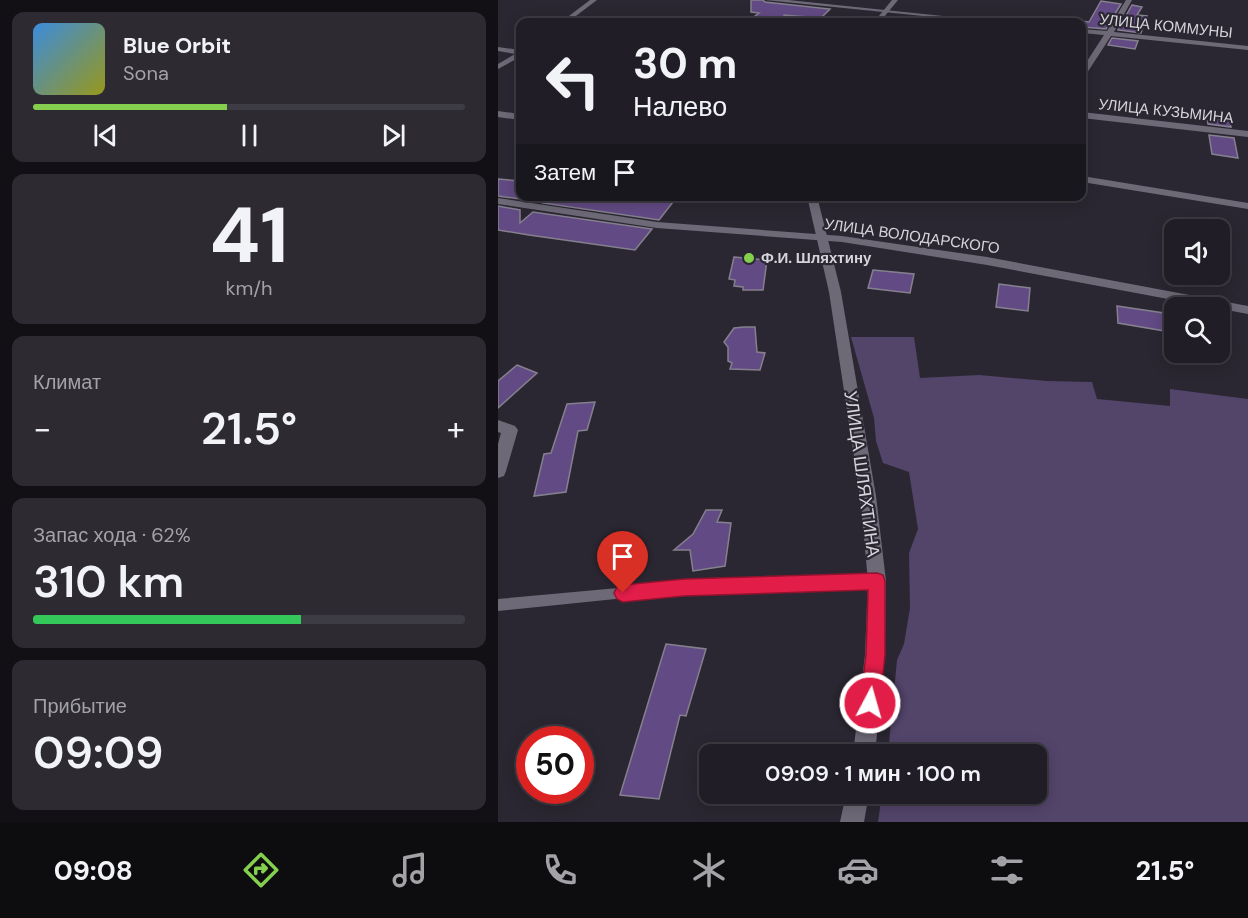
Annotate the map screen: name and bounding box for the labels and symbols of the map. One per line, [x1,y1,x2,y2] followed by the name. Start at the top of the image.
[1099,9,1233,43] street label: УЛИЦА КОММУНЫ
[1098,94,1234,128] street label: УЛИЦА КУЗЬМИНА
[823,214,1001,258] street label: УЛИЦА ВОЛОДАРСКОГО
[761,248,872,268] place label: Ф.И. Шляхтину
[742,251,756,265] marker: Ф.И. Шляхтину
[838,389,886,559] street label: УЛИЦА ШЛЯХТИНА
[597,531,648,593] pin
[838,671,902,735] position arrow
[516,726,594,804] speed limit sign: 50

